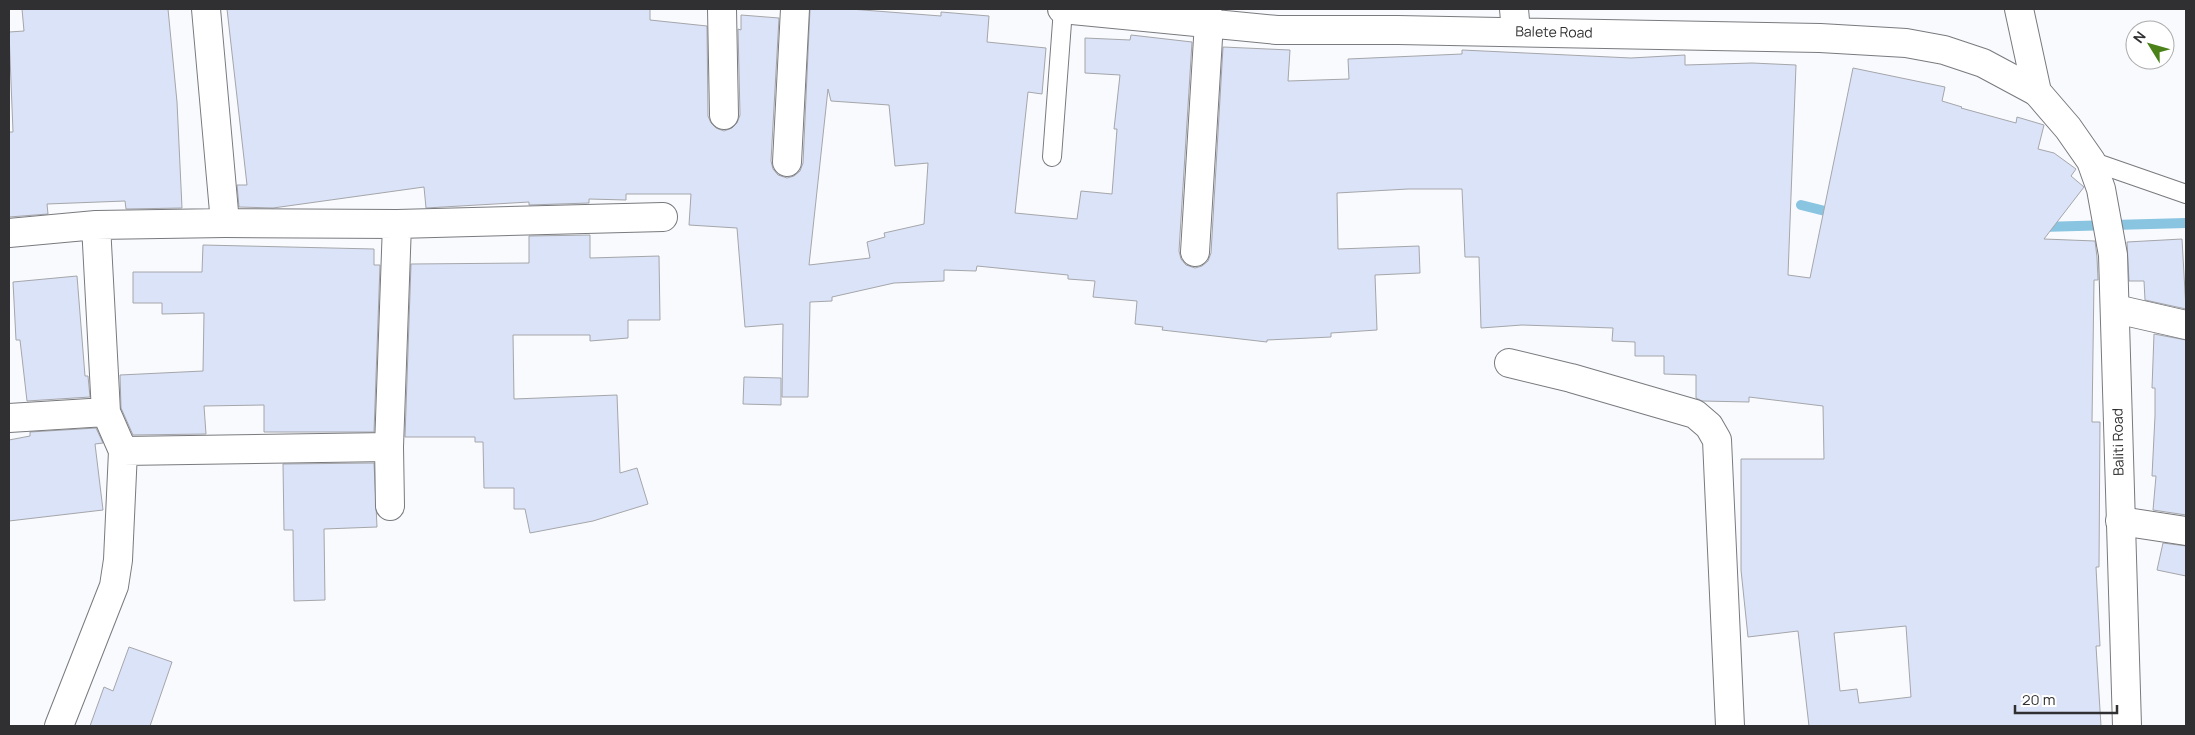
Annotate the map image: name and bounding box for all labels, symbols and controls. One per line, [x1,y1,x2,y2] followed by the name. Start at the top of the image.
[2125,20,2175,70] north arrow
[1515,21,1593,42] street label: Balete Road
[2129,27,2150,47] text: N
[2107,408,2128,476] street label: Baliti Road
[2015,682,2118,714] scale bar
[2022,689,2055,710] text: 20 m

